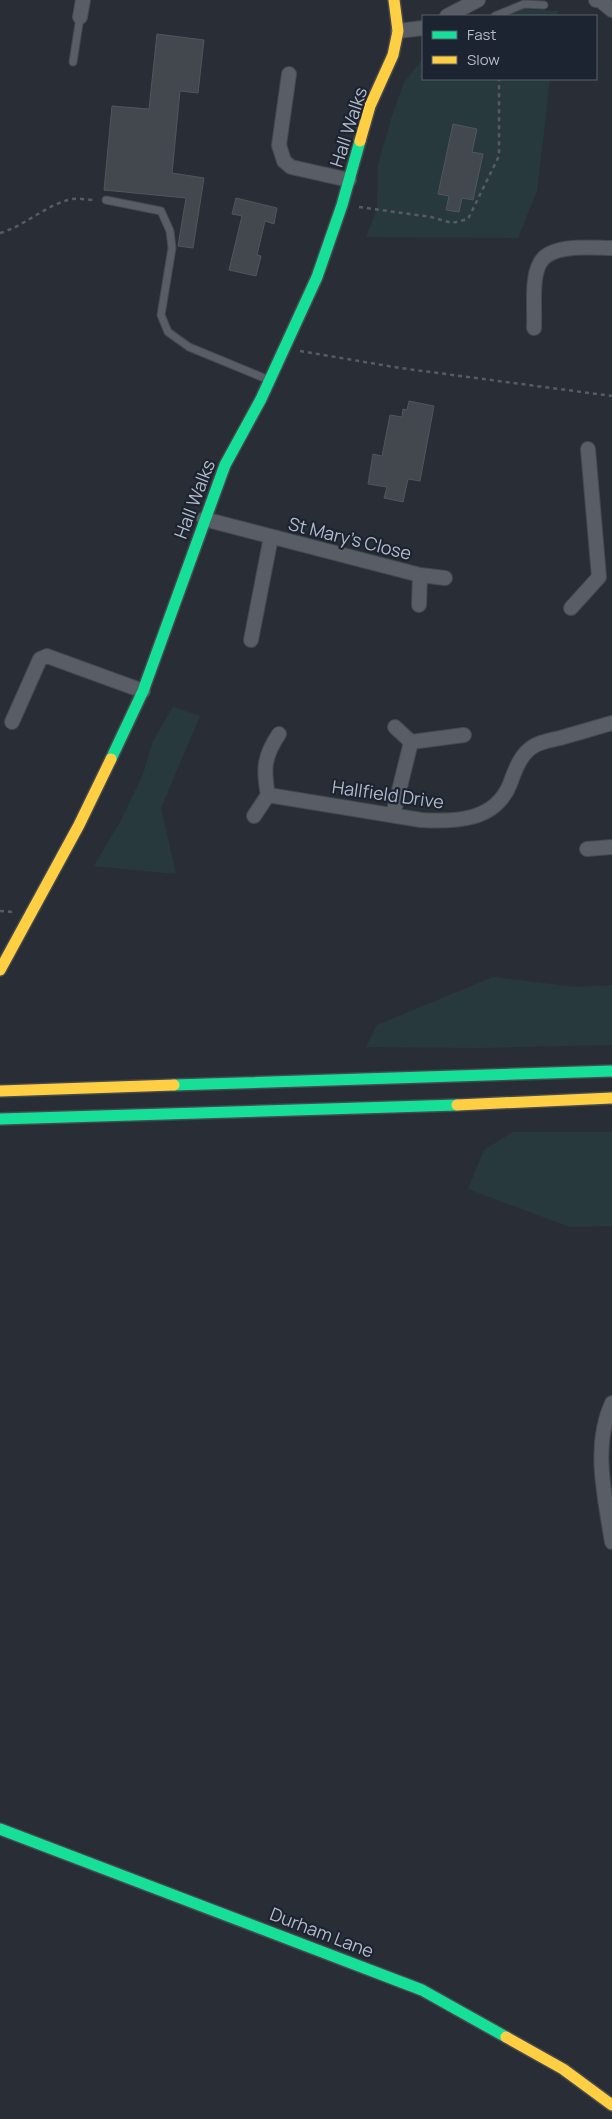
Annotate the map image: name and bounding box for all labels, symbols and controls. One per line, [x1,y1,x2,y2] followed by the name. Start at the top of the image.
[422,15,597,80] legend
[467,24,496,45] text: Fast
[467,49,500,70] text: Slow
[324,84,372,170] street label: Hall Walks
[168,456,220,542] street label: Hall Walks
[286,511,414,565] street label: St Mary's Close
[331,774,445,814] street label: Hallfield Drive
[267,1901,377,1963] street label: Durham Lane

